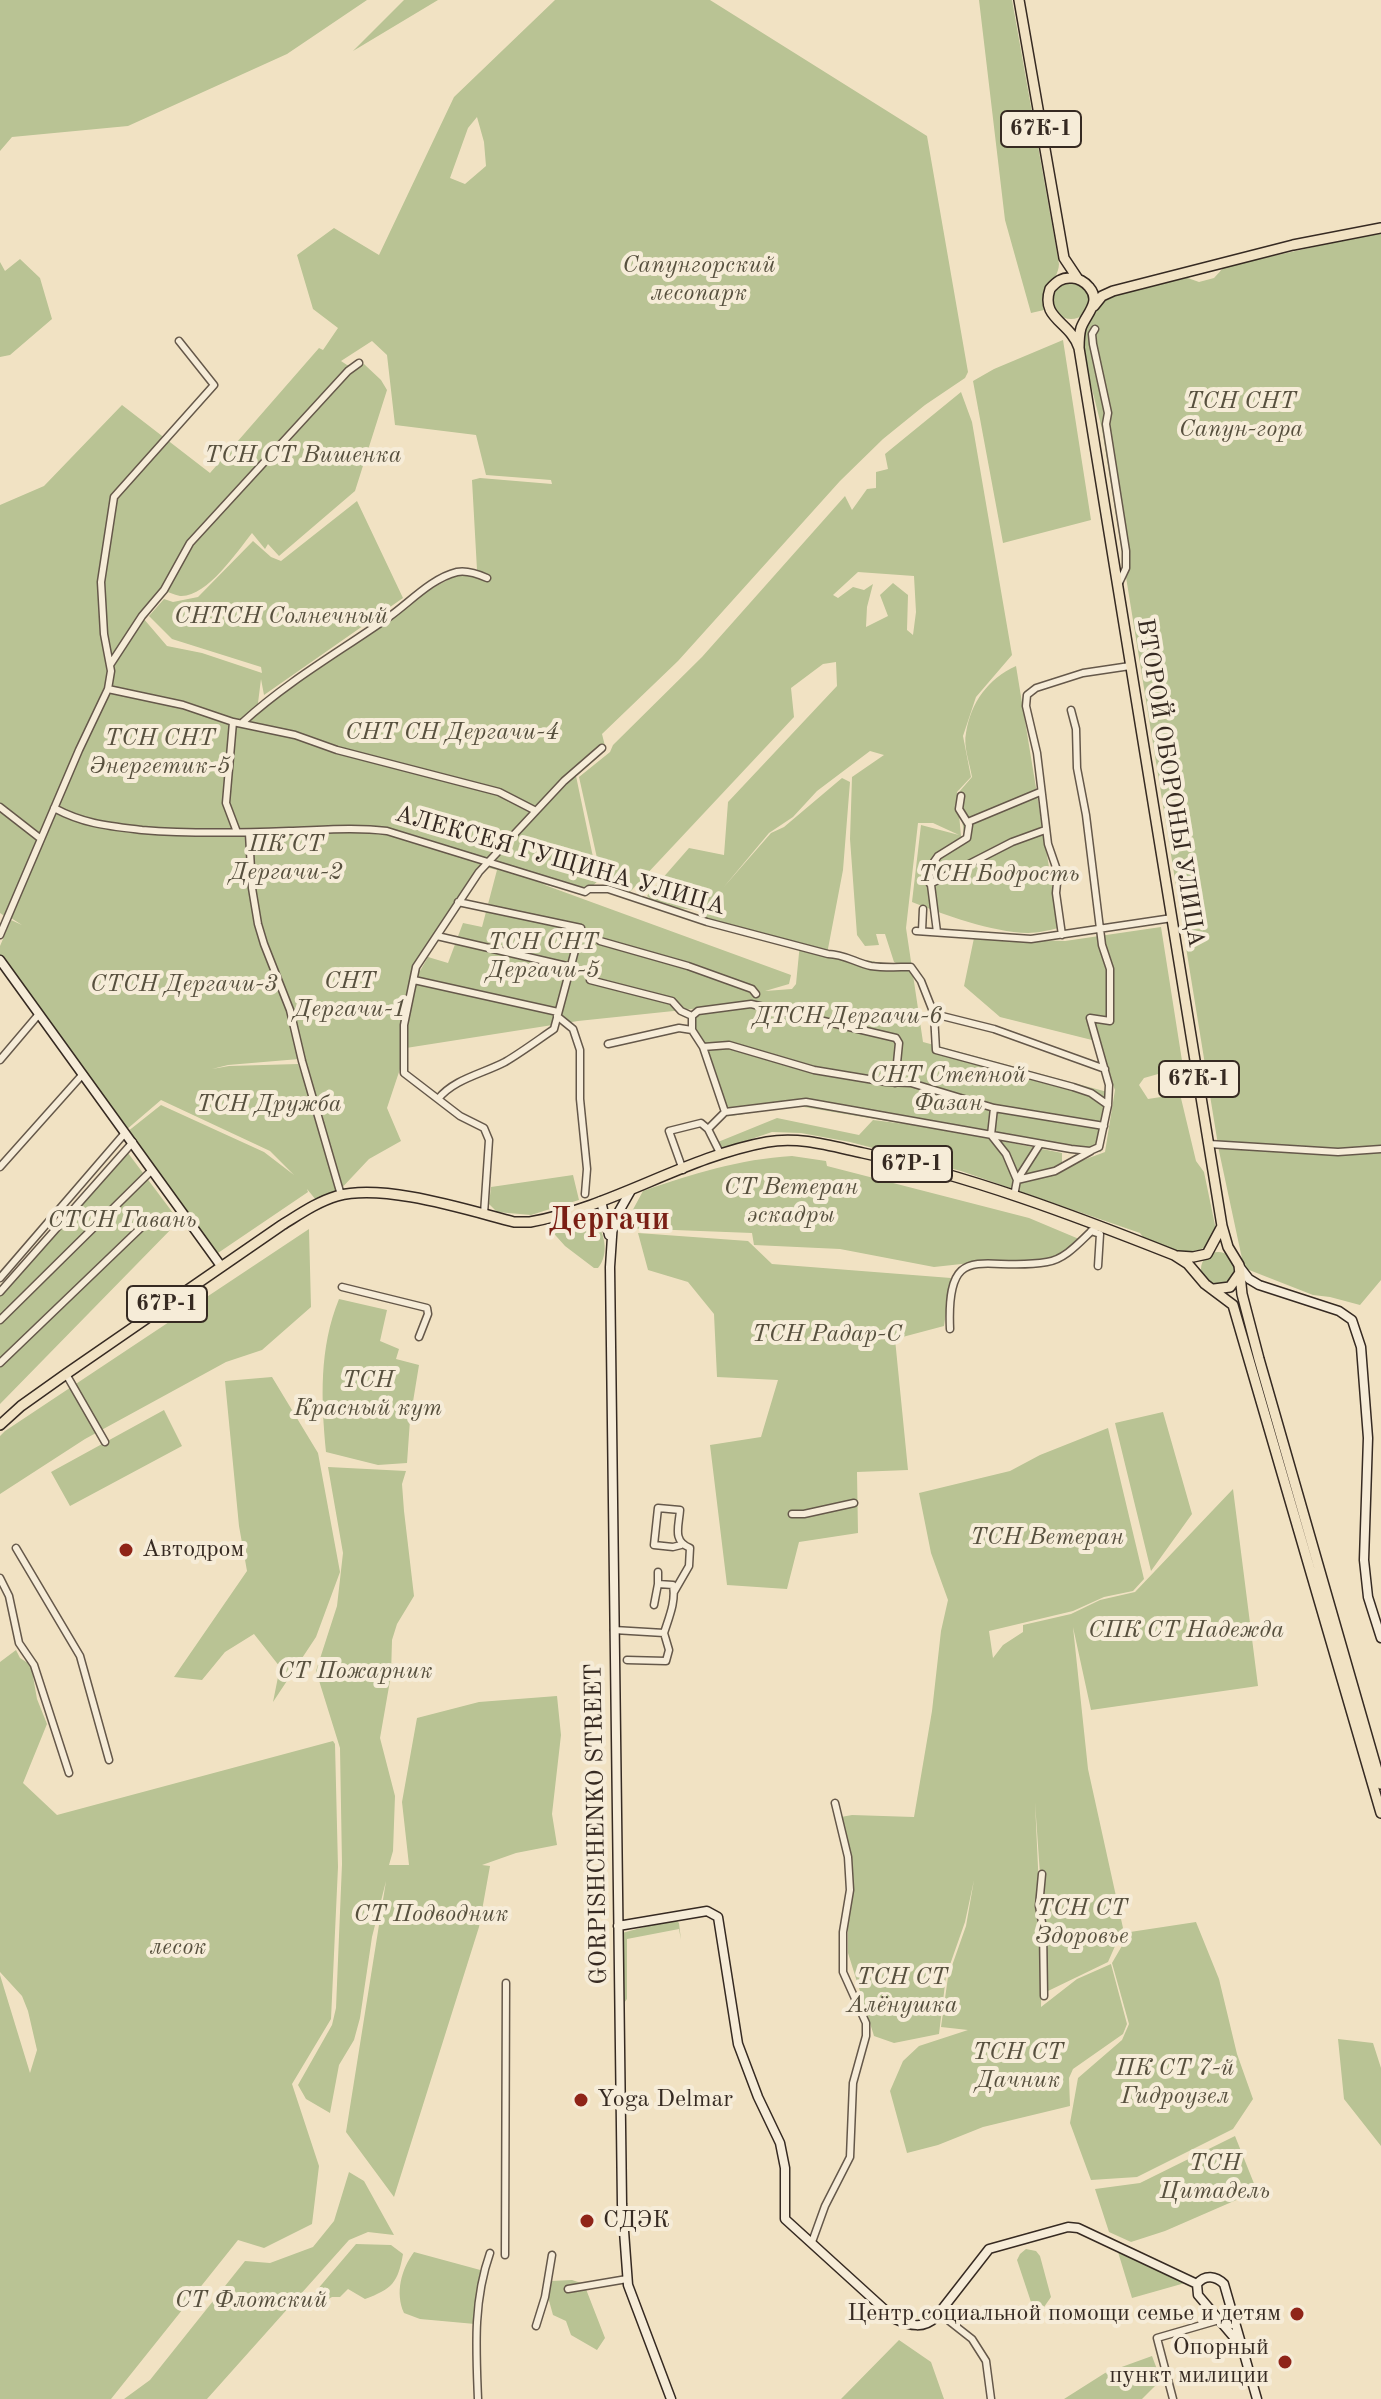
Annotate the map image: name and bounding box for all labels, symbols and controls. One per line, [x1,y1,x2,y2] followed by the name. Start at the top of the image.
[1001,111,1081,147] road number: 67К-1
[622,252,776,308] park label: Сапунгорский лесопарк
[1179,388,1303,444] park label: ТСН СНТ Сапун-гора
[204,442,402,470] park label: ТСН СТ Вишенка
[174,603,388,631] park label: СНТСН Солнечный
[1130,617,1210,949] street label: ВТОРОЙ ОБОРОНЫ УЛИЦА
[345,719,559,747] park label: СНТ СН Дергачи-4
[89,725,231,781] park label: ТСН СНТ Энергетик-5
[391,800,729,922] street label: АЛЕКСЕЯ ГУЩИНА УЛИЦА
[229,831,343,887] park label: ПК СТ Дергачи-2
[918,861,1080,889] park label: ТСН Бодрость
[486,929,600,985] park label: ТСН СНТ Дергачи-5
[293,968,407,1024] park label: СНТ Дергачи-1
[90,971,278,999] park label: СТСН Дергачи-3
[753,1003,943,1031] park label: ДТСН Дергачи-6
[1159,1061,1239,1097] road number: 67К-1
[870,1062,1026,1118] park label: СНТ Степной Фазан
[196,1091,342,1119] park label: ТСН Дружба
[872,1146,952,1182] road number: 67Р-1
[724,1174,858,1230] park label: СТ Ветеран эскадры
[548,1202,670,1240] district label: Дергачи
[47,1207,197,1235] park label: СТСН Гавань
[127,1286,207,1322] road number: 67Р-1
[752,1321,902,1349] park label: ТСН Радар-С
[294,1367,442,1423] park label: ТСН Красный кут
[970,1524,1124,1552] park label: ТСН Ветеран
[142,1536,244,1564] place label: Автодром
[117,1541,135,1559] marker: Автодром
[1088,1617,1284,1645] park label: СПК СТ Надежда
[277,1658,433,1686] park label: СТ Пожарник
[580,1663,614,1985] street label: GORPISHCHENKO STREET
[1035,1895,1129,1951] park label: ТСН СТ Здоровье
[354,1901,508,1929] park label: СТ Подводник
[150,1934,206,1962] park label: лесок
[846,1964,958,2020] park label: ТСН СТ Алёнушка
[972,2039,1064,2095] park label: ТСН СТ Дачник
[1116,2055,1234,2111] park label: ПК СТ 7-й Гидроузел
[597,2086,733,2114] place label: Yoga Delmar
[572,2091,590,2109] marker: Yoga Delmar
[1160,2150,1270,2206] park label: ТСН Цитадель
[603,2207,670,2235] place label: СДЭК
[578,2212,596,2230] marker: СДЭК
[175,2287,327,2315] park label: СТ Флотский
[847,2300,1281,2328] place label: Центр социальной помощи семье и детям
[1288,2305,1306,2323] marker: Центр социальной помощи семье и детям
[1109,2334,1269,2390] place label: Опорный пункт милиции
[1276,2353,1294,2371] marker: Опорный пункт милиции

